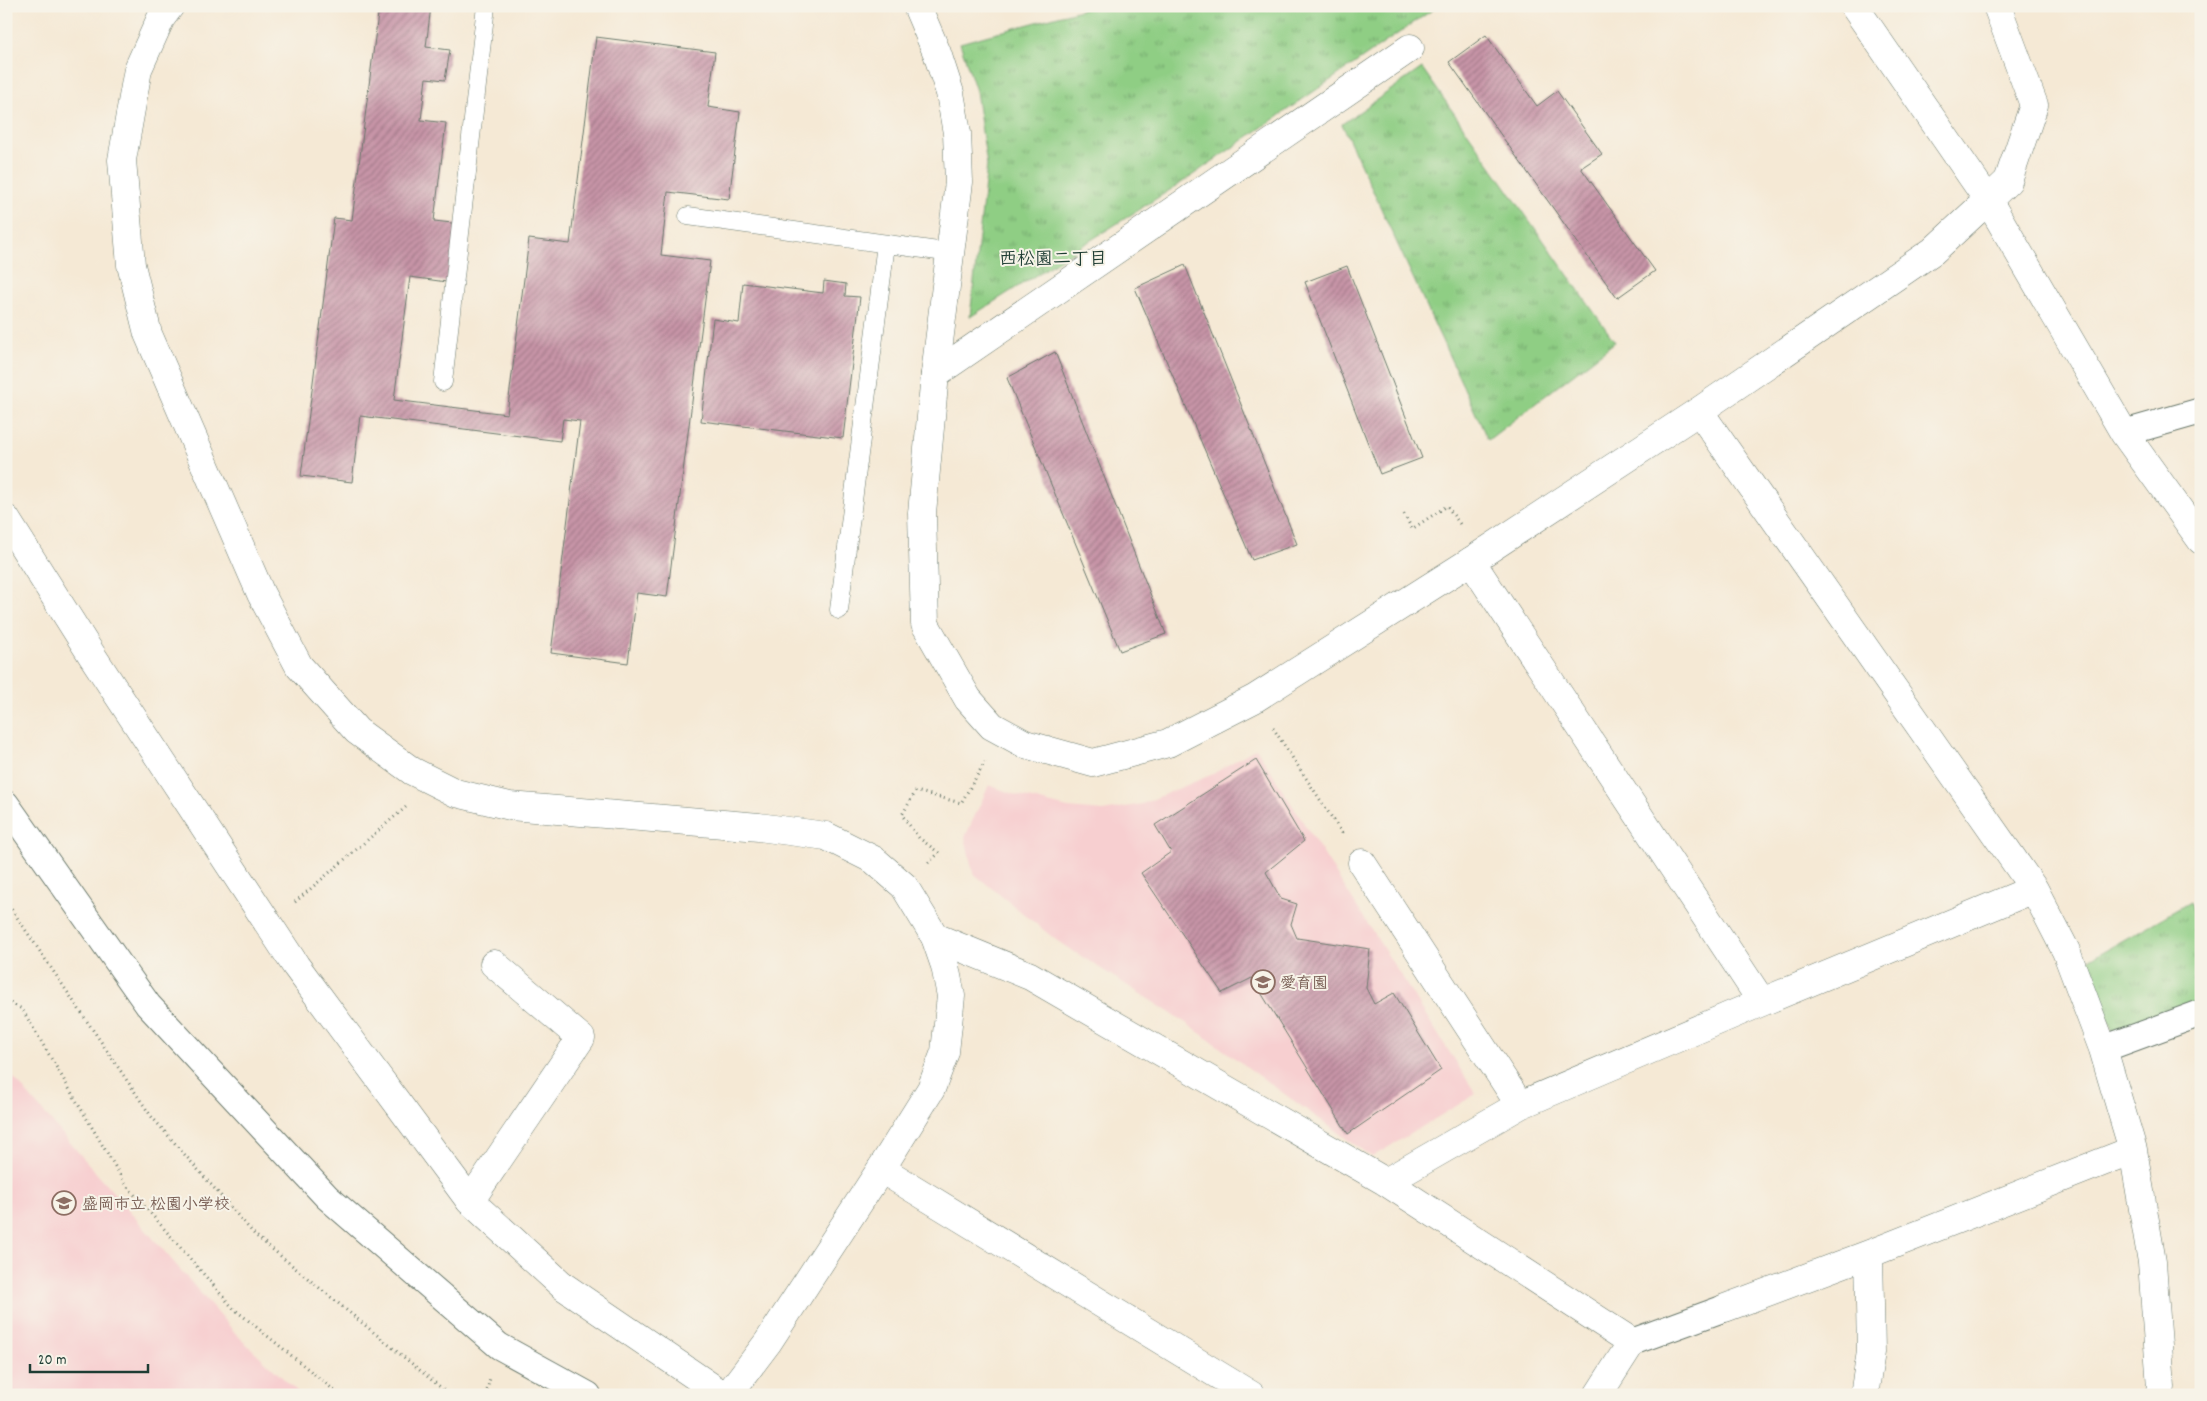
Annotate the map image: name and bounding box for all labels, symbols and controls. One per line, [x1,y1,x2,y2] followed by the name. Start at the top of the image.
[999,248,1107,273] district label: 西松園二丁目
[1250,969,1276,995] school or university icon: 愛育園
[1280,973,1328,996] place label: 愛育園
[51,1190,77,1216] school or university icon: 盛岡市立 松園小学校
[82,1194,230,1217] place label: 盛岡市立 松園小学校
[30,1341,148,1373] scale bar
[38,1350,66,1372] text: 20 m

